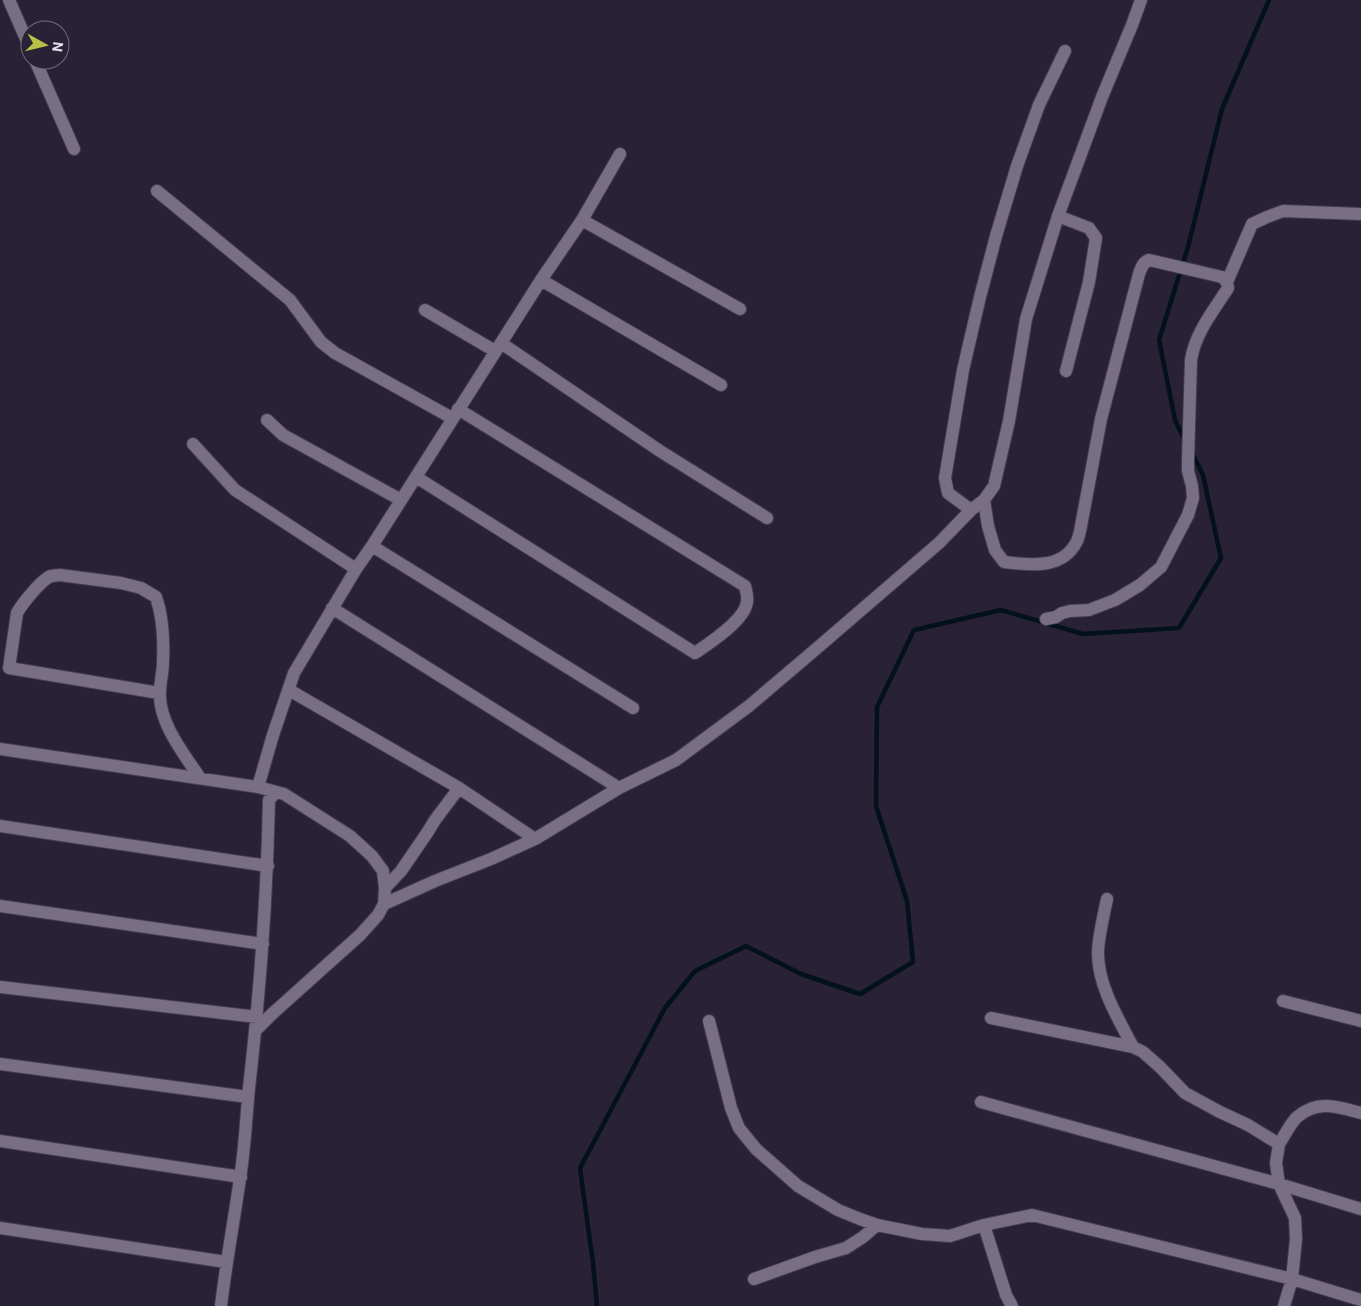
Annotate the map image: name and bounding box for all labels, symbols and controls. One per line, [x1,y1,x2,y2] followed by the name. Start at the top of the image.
[20,20,70,70] north arrow
[49,41,66,53] text: N

